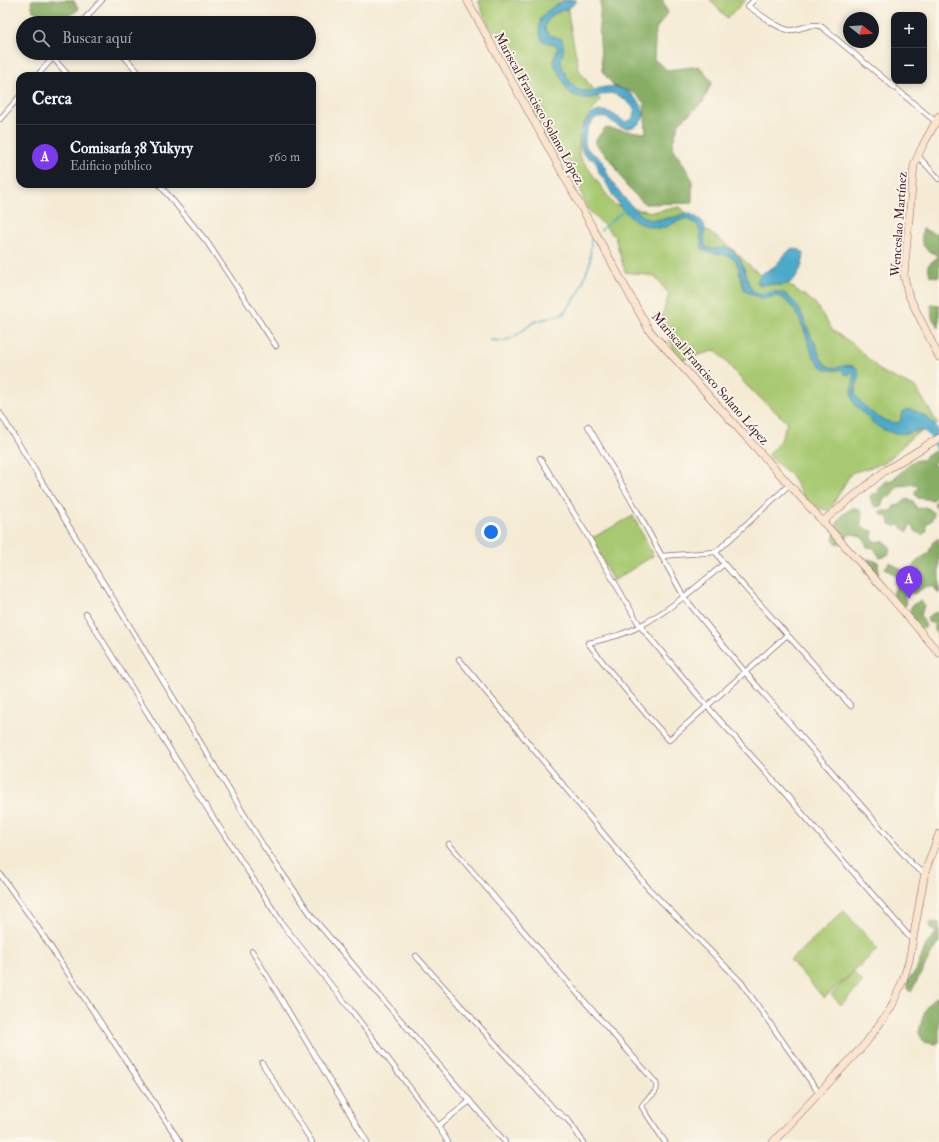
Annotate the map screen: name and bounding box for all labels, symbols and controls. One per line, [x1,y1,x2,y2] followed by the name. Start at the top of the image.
[843,12,879,48] north arrow
[891,12,927,84] map controls
[891,12,927,48] button: +
[16,16,316,60] search box
[30,27,52,49] icon: search
[62,29,131,48] text: Buscar aquí
[490,30,588,188] street label: Mariscal Francisco Solano López
[891,48,927,84] button: −
[32,88,72,109] text: Cerca
[70,139,193,158] text: Comisaría 38 Yukyry
[41,149,49,165] text: A
[268,149,300,165] text: 560 m
[70,158,152,174] text: Edificio público
[887,170,911,278] street label: Wenceslao Martínez
[647,309,773,450] street label: Mariscal Francisco Solano López
[481,522,501,542] your location
[896,566,922,599] pin: A

